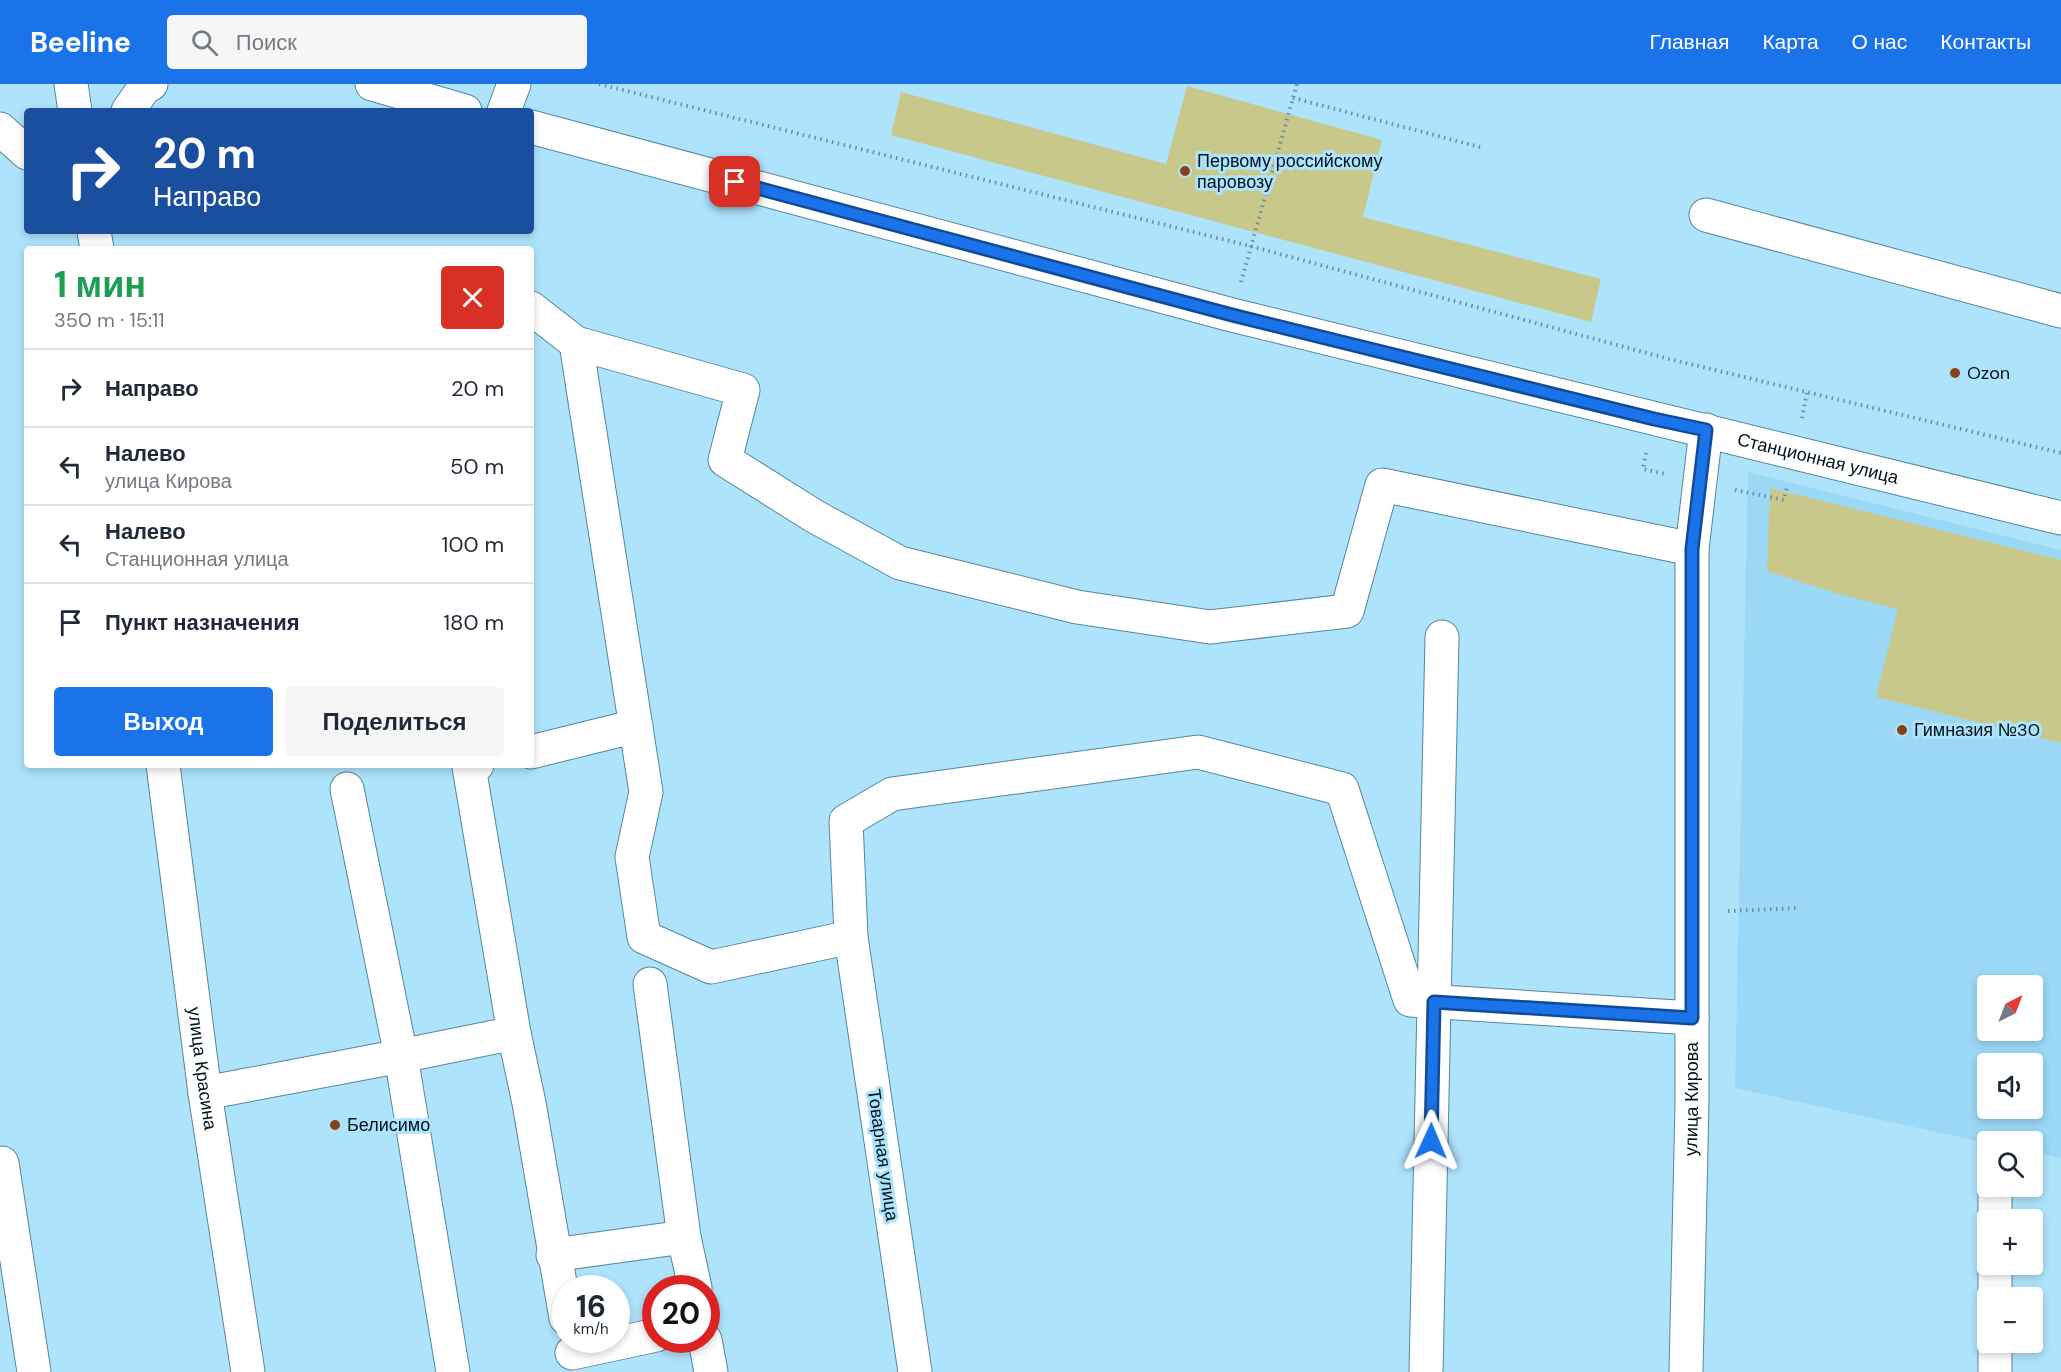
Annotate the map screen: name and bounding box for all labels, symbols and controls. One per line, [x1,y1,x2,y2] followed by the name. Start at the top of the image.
[167,15,587,69] search box
[30,24,131,61] text: Beeline
[188,26,221,59] icon: search
[236,28,297,57] text: Поиск
[1649,28,1729,56] text: Главная
[1762,28,1819,56] text: Карта
[1852,28,1907,56] text: О нас
[1940,28,2031,56] text: Контакты
[153,126,256,181] text: 20 m
[54,132,132,210] icon: right
[1197,149,1383,194] place label: Первому российскому паровозу
[709,156,760,207] pin
[1178,164,1192,178] marker: Первому российскому паровозу
[718,165,751,198] icon: arrive
[153,179,261,214] text: Направо
[54,261,146,308] text: 1 мин
[441,266,504,329] button: close
[54,307,164,333] text: 350 m · 15:11
[1967,361,2010,385] place label: Ozon
[1948,366,1962,380] marker: Ozon
[54,372,87,405] icon: right
[105,374,199,403] text: Направо
[451,374,504,403] text: 20 m
[1735,427,1902,490] street label: Станционная улица
[105,439,186,468] text: Налево
[54,450,87,483] icon: left
[450,452,504,481] text: 50 m
[105,468,232,494] text: улица Кирова
[105,517,186,546] text: Налево
[54,528,87,561] icon: left
[442,530,504,559] text: 100 m
[105,546,289,572] text: Станционная улица
[54,606,87,639] icon: arrive
[105,608,300,637] text: Пункт назначения
[443,608,504,637] text: 180 m
[54,687,273,756] button: Выход
[285,687,504,756] button: Поделиться
[1914,718,2040,742] place label: Гимназия №30
[1895,723,1909,737] marker: Гимназия №30
[1977,975,2043,1041] north arrow
[1977,975,2043,1353] map controls
[182,1006,223,1133] street label: улица Красина
[1679,1041,1704,1156] street label: улица Кирова
[1977,1053,2043,1119] button: sound
[862,1088,904,1223] street label: Товарная улица
[1399,1109,1463,1173] position arrow
[347,1113,430,1137] place label: Белисимо
[328,1118,342,1132] marker: Белисимо
[1977,1131,2043,1197] button: search
[1977,1209,2043,1275] button: +
[642,1275,720,1353] speed limit sign: 20
[576,1287,606,1326] text: 16
[1977,1287,2043,1353] button: −
[573,1319,609,1339] text: km/h

